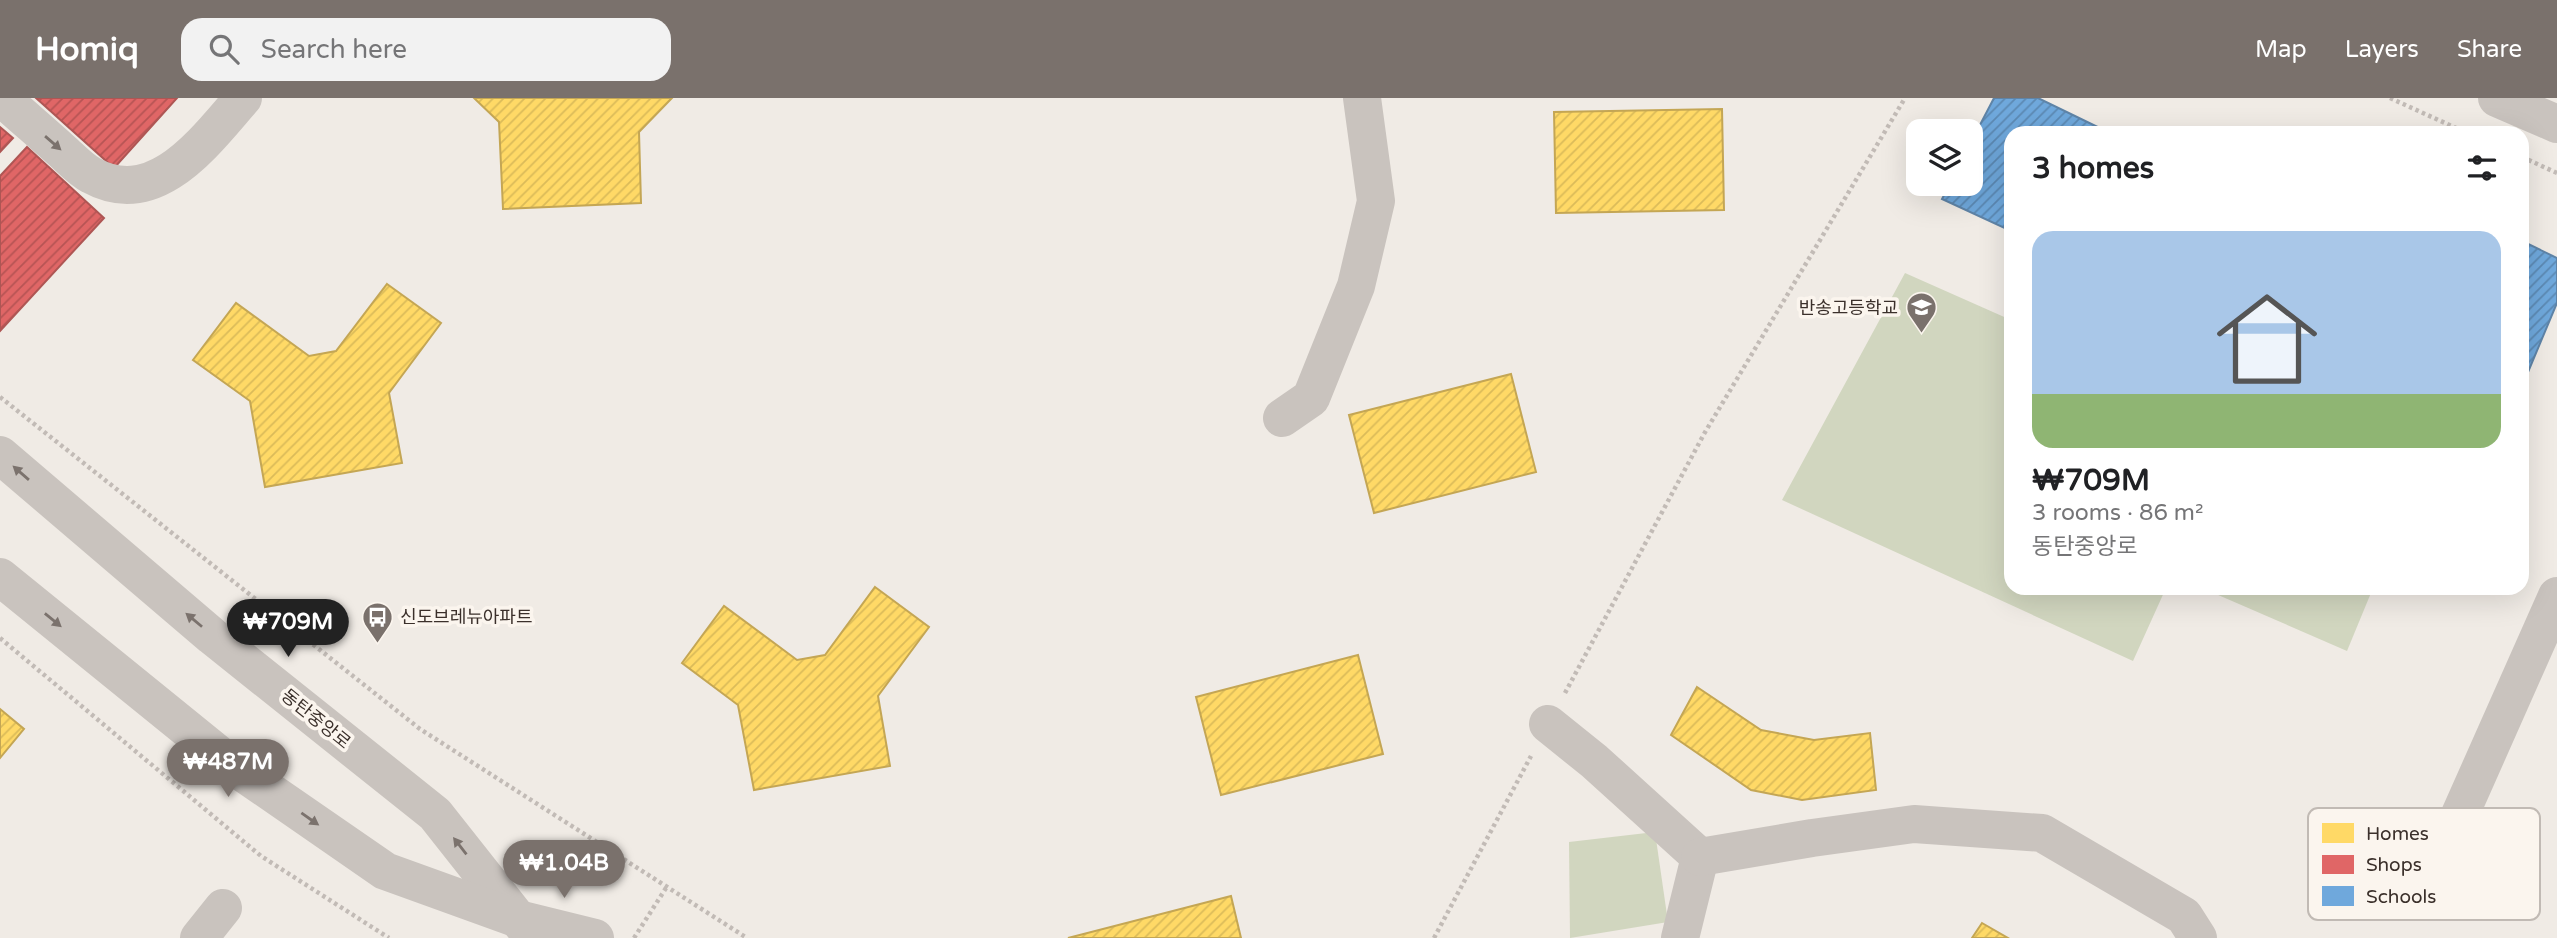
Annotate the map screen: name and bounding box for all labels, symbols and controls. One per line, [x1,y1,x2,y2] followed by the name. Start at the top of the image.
[181,18,671,81] search box
[35,30,139,69] text: Homiq
[205,30,243,68] icon: search
[261,34,407,65] text: Search here
[2255,35,2307,64] text: Map
[2345,35,2419,64] text: Layers
[2457,35,2522,64] text: Share
[1906,119,1983,196] map controls
[1906,119,1983,196] button: layers
[44,135,62,151] one-way arrow
[2463,149,2501,187] icon: filters
[2032,150,2154,187] text: 3 homes
[2204,276,2330,402] icon: home
[1904,291,1938,335] school or university icon: 반송고등학교
[1799,297,1898,319] place label: 반송고등학교
[2032,462,2150,499] text: ₩709M
[12,466,29,481] one-way arrow
[2032,499,2203,527] text: 3 rooms · 86 m²
[2032,533,2138,561] text: 동탄중앙로
[239,600,337,659] pin: ₩709M
[360,600,394,644] bus stop icon: 신도브레뉴아파트
[400,606,532,628] place label: 신도브레뉴아파트
[243,608,333,636] text: ₩709M
[43,613,61,628] one-way arrow
[185,613,203,628] one-way arrow
[277,684,355,754] street label: 동탄중앙로
[179,740,277,799] pin: ₩487M
[183,748,273,776] text: ₩487M
[2308,808,2540,920] legend
[301,812,319,826] one-way arrow
[2366,823,2429,845] text: Homes
[454,837,468,855] one-way arrow
[507,840,621,900] pin: ₩1.04B
[519,849,609,877] text: ₩1.04B
[2366,854,2422,876] text: Shops
[2366,886,2436,908] text: Schools

